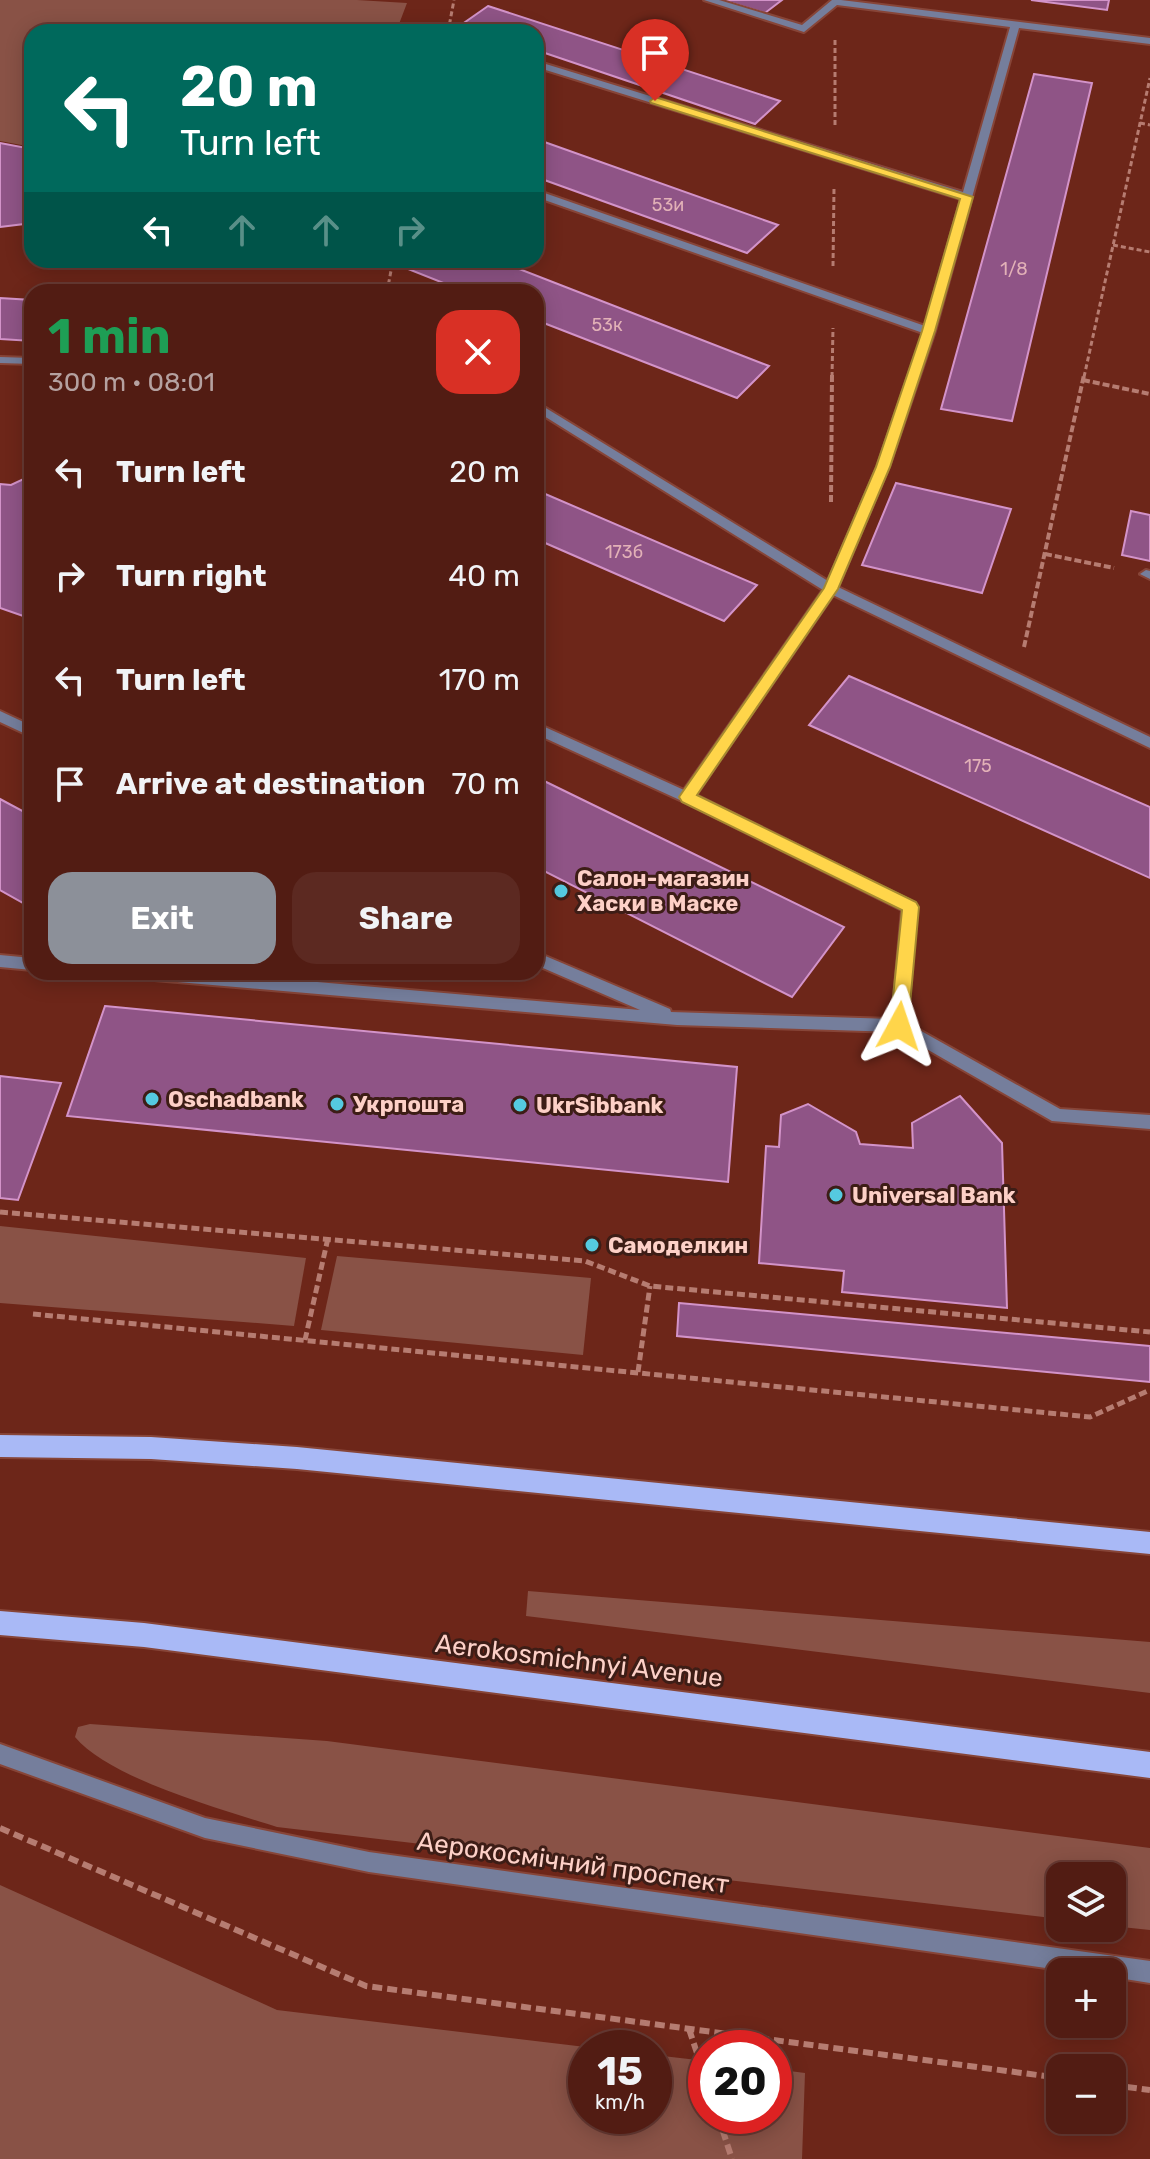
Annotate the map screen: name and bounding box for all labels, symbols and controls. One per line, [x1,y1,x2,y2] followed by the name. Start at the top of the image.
[621,19,689,101] pin
[633,31,677,75] icon: arrive
[180,54,318,120] text: 20 m
[48,56,152,160] icon: left
[180,121,321,164] text: Turn left
[652,194,684,216] house number: 53и
[136,208,180,252] icon: left
[220,208,264,252] icon: ahead
[304,208,348,252] icon: ahead
[388,208,432,252] icon: right
[1000,258,1028,280] house number: 1/8
[48,308,171,365] text: 1 min
[436,310,520,394] button: close
[591,314,623,336] house number: 53к
[48,367,215,398] text: 300 m · 08:01
[48,450,92,494] icon: left
[116,454,246,490] text: Turn left
[449,454,520,490] text: 20 m
[605,541,643,563] house number: 173б
[48,554,92,598] icon: right
[116,558,267,594] text: Turn right
[448,558,520,594] text: 40 m
[48,658,92,702] icon: left
[116,662,246,698] text: Turn left
[439,662,520,698] text: 170 m
[964,755,992,777] house number: 175
[48,762,92,806] icon: arrive
[116,766,426,802] text: Arrive at destination
[452,766,520,802] text: 70 m
[577,865,749,917] place label: Салон-магазин Хаски в Маске
[48,872,276,964] button: Exit
[292,872,520,964] button: Share
[552,882,570,900] marker: Салон-магазин Хаски в Маске
[857,984,941,1068] position arrow
[168,1086,304,1113] place label: Oschadbank
[143,1090,161,1108] marker: Oschadbank
[353,1091,464,1118] place label: Укрпошта
[536,1092,664,1119] place label: UkrSibbank
[328,1095,346,1113] marker: Укрпошта
[511,1096,529,1114] marker: UkrSibbank
[852,1182,1016,1209] place label: Universal Bank
[827,1186,845,1204] marker: Universal Bank
[608,1232,748,1259] place label: Самоделкин
[583,1236,601,1254] marker: Самоделкин
[433,1628,725,1694] street label: Aerokosmichnyi Avenue
[415,1826,731,1900] street label: Аерокосмічний проспект
[1046,1862,1126,2134] map controls
[1046,1862,1126,1942] button: layers
[1046,1958,1126,2038] button: +
[688,2030,792,2134] speed limit sign: 20
[597,2048,643,2095] text: 15
[1046,2054,1126,2134] button: −
[595,2090,645,2114] text: km/h

